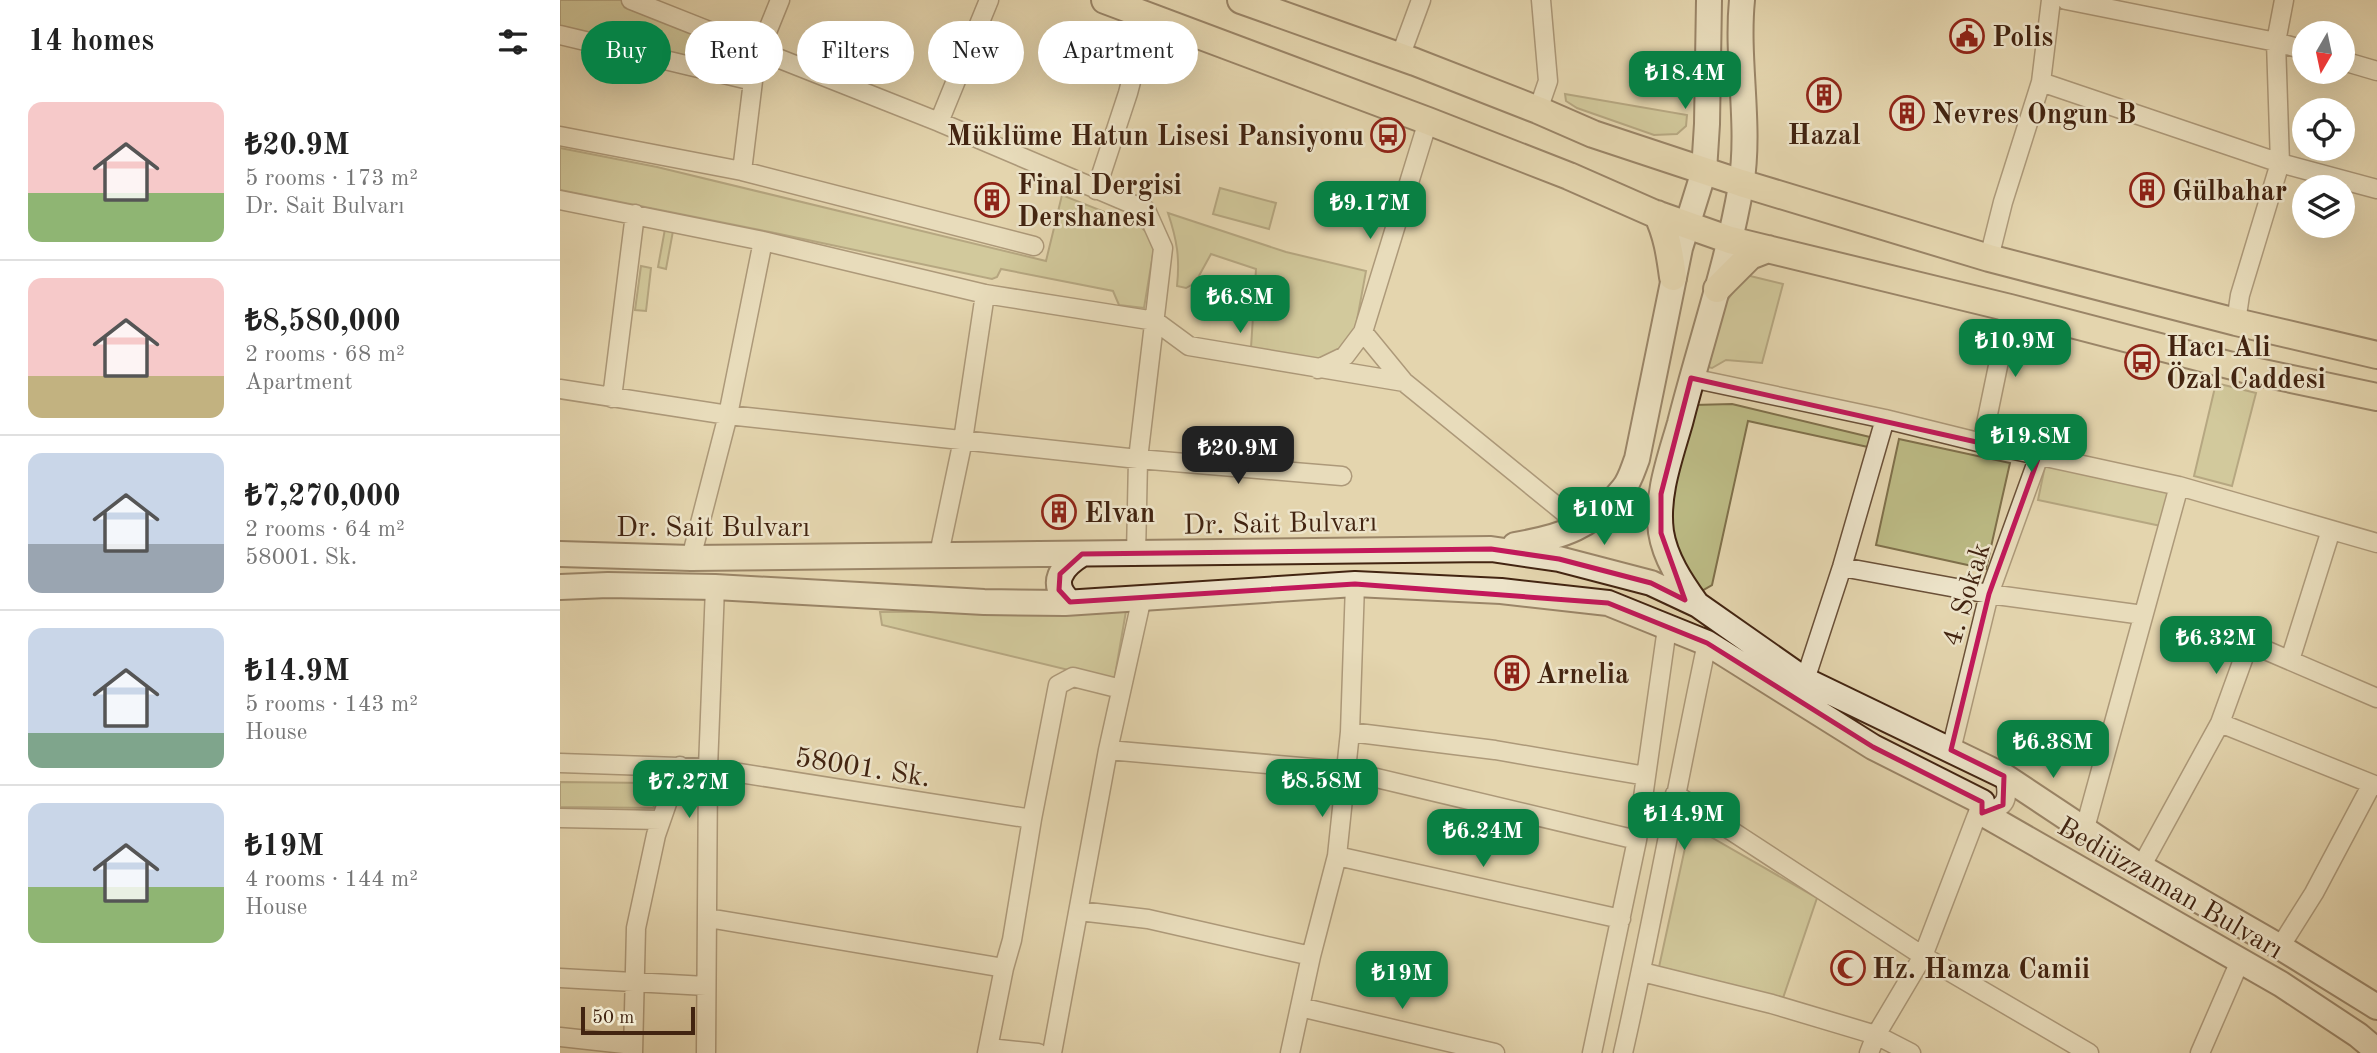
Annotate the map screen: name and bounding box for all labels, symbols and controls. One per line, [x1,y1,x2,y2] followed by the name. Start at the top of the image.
[1948,17,1986,55] public building icon: Polis
[581,21,671,84] chip: Buy
[685,21,783,84] chip: Rent
[797,21,914,84] chip: Filters
[928,21,1024,84] chip: New
[1038,21,1198,84] chip: Apartment
[2292,21,2356,84] north arrow
[2292,21,2355,238] map controls
[494,23,532,61] icon: filters
[1992,25,2053,53] place label: Polis
[28,27,154,57] text: 14 homes
[1628,52,1742,111] pin: ₺18.4M
[1645,62,1725,85] text: ₺18.4M
[1805,76,1843,114] building icon: Hazal
[1888,94,1926,132] building icon: Nevres Ongun B
[2292,98,2355,161] button: locate
[1932,102,2136,130] place label: Nevres Ongun B
[1369,116,1407,154] bus stop icon: Müklüme Hatun Lisesi Pansiyonu
[1787,123,1861,151] place label: Hazal
[947,124,1364,152] place label: Müklüme Hatun Lisesi Pansiyonu
[84,130,168,214] icon: home
[245,131,349,161] text: ₺20.9M
[245,167,418,190] text: 5 rooms · 173 m²
[2128,171,2166,209] building icon: Gülbahar
[1017,173,1182,233] place label: Final Dergisi Dershanesi
[2292,175,2355,238] button: layers
[2172,179,2287,207] place label: Gülbahar
[973,181,1011,219] building icon: Final Dergisi Dershanesi
[1313,182,1427,241] pin: ₺9.17M
[1330,192,1410,215] text: ₺9.17M
[245,195,404,218] text: Dr. Sait Bulvarı
[1191,276,1289,335] pin: ₺6.8M
[1207,286,1273,309] text: ₺6.8M
[84,306,168,390] icon: home
[245,307,401,337] text: ₺8,580,000
[1958,320,2072,379] pin: ₺10.9M
[1975,330,2055,353] text: ₺10.9M
[2166,335,2326,395] place label: Hacı Ali Özal Caddesi
[245,343,405,366] text: 2 rooms · 68 m²
[2123,343,2161,381] bus stop icon: Hacı Ali Özal Caddesi
[245,371,353,394] text: Apartment
[1974,414,2088,474] pin: ₺19.8M
[1991,425,2071,448] text: ₺19.8M
[1181,426,1295,486] pin: ₺20.9M
[1198,437,1278,460] text: ₺20.9M
[84,481,168,565] icon: home
[245,482,401,512] text: ₺7,270,000
[1563,488,1645,547] pin: ₺10M
[1040,493,1078,531] building icon: Elvan
[1574,498,1634,521] text: ₺10M
[1084,501,1155,529] place label: Elvan
[1183,509,1377,541] street label: Dr. Sait Bulvarı
[616,515,810,543] street label: Dr. Sait Bulvarı
[245,518,405,541] text: 2 rooms · 64 m²
[1939,540,1997,650] street label: 4. Sokak
[245,546,357,569] text: 58001. Sk.
[2159,616,2273,676] pin: ₺6.32M
[2176,627,2256,650] text: ₺6.32M
[1493,654,1531,692] building icon: Arnelia
[84,656,168,740] icon: home
[245,657,349,687] text: ₺14.9M
[1536,662,1629,690] place label: Arnelia
[245,693,418,716] text: 5 rooms · 143 m²
[1996,720,2110,780] pin: ₺6.38M
[245,721,307,744] text: House
[2013,731,2093,754] text: ₺6.38M
[793,744,932,793] street label: 58001. Sk.
[632,760,746,820] pin: ₺7.27M
[1265,760,1379,819] pin: ₺8.58M
[1282,770,1362,793] text: ₺8.58M
[649,771,729,794] text: ₺7.27M
[1627,792,1741,852] pin: ₺14.9M
[1644,803,1724,826] text: ₺14.9M
[1426,810,1540,869] pin: ₺6.24M
[2052,814,2287,966] street label: Bediüzzaman Bulvarı
[1443,820,1523,843] text: ₺6.24M
[84,831,168,915] icon: home
[245,832,324,862] text: ₺19M
[245,868,418,891] text: 4 rooms · 144 m²
[245,896,307,919] text: House
[1829,949,1867,987] mosque icon: Hz. Hamza Camii
[1361,951,1443,1011] pin: ₺19M
[1872,957,2090,985] place label: Hz. Hamza Camii
[1372,962,1432,985] text: ₺19M
[581,1004,695,1036] scale bar
[592,1009,634,1028] text: 50 m

